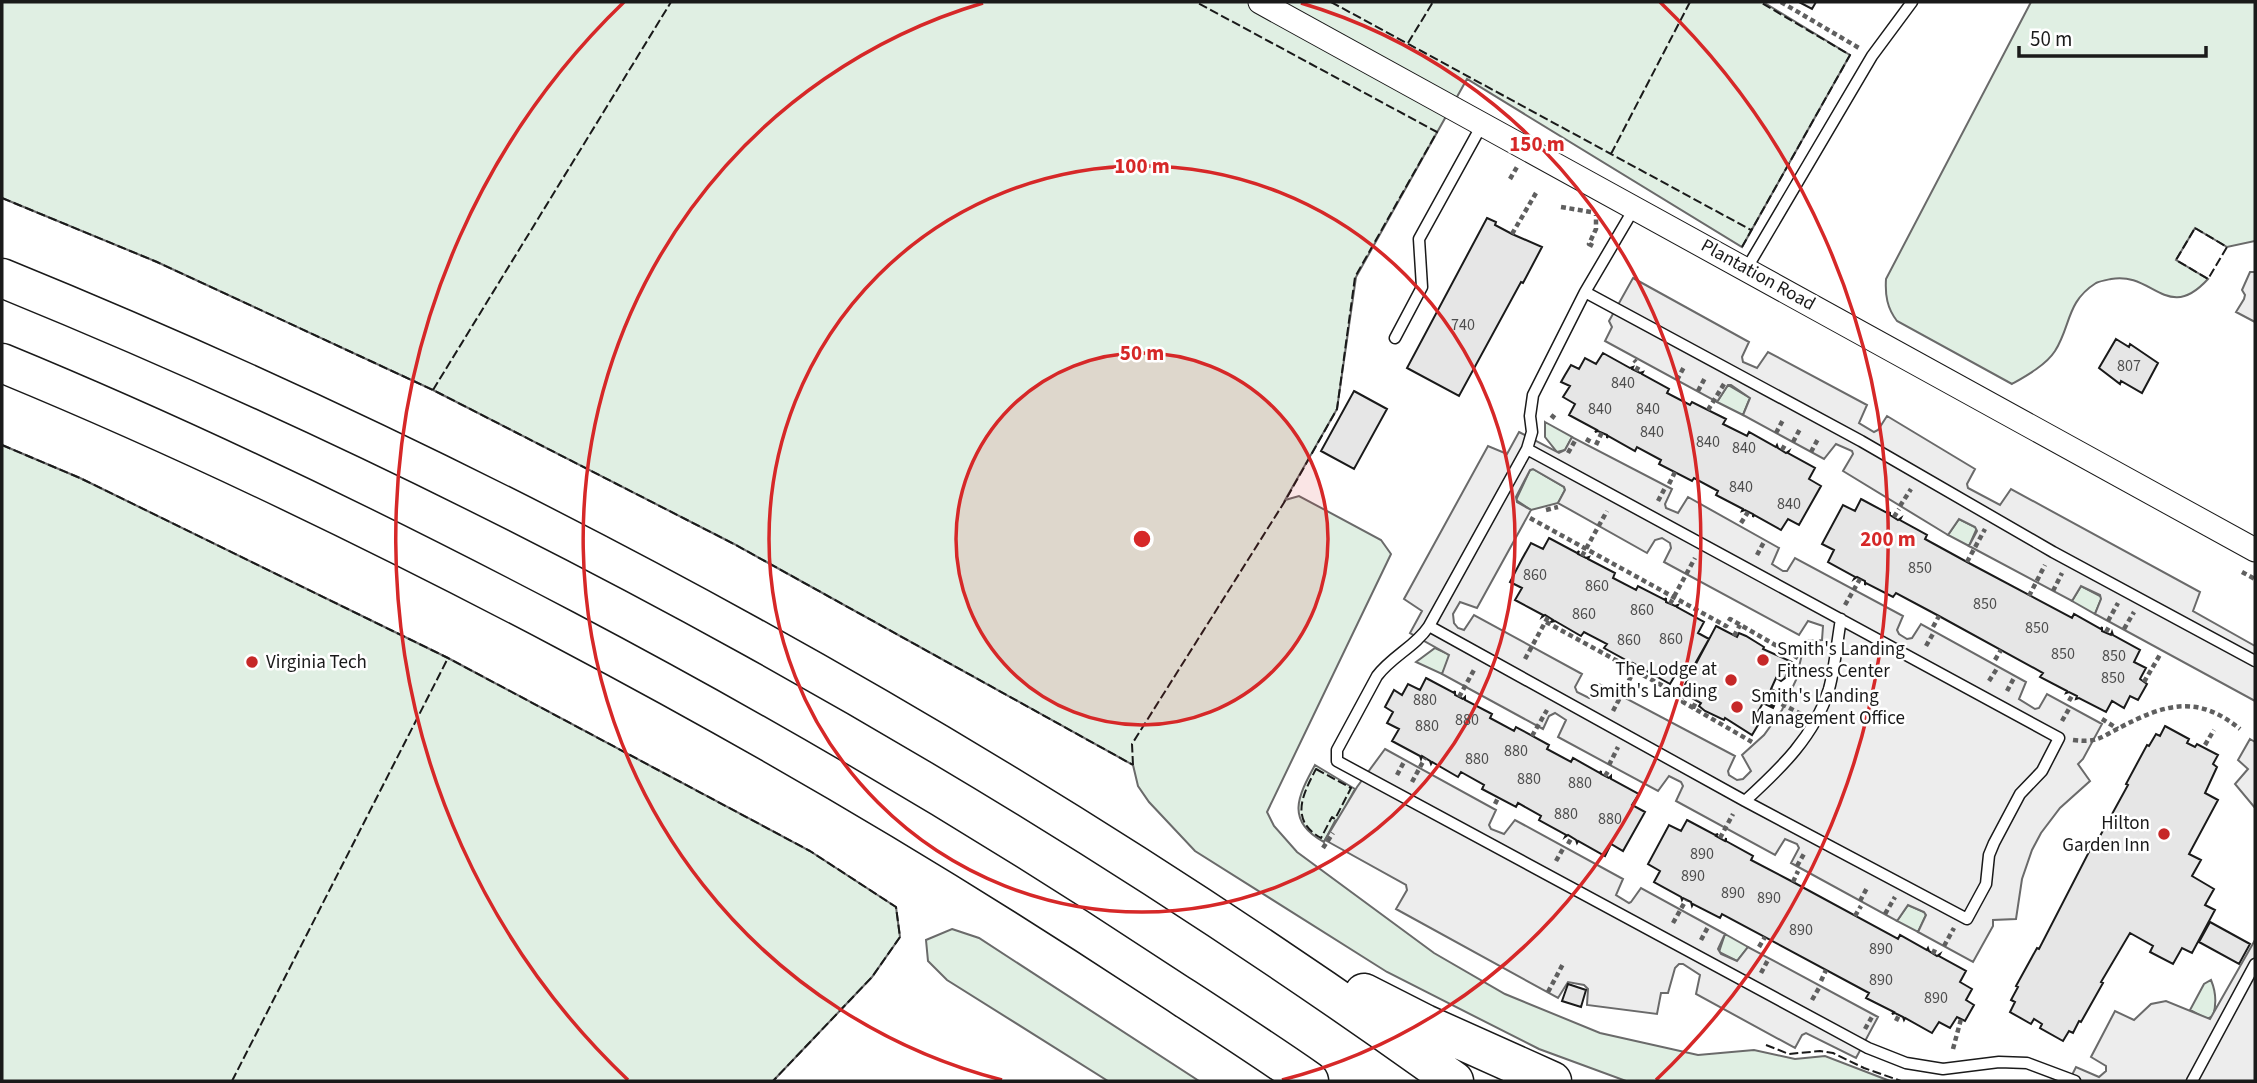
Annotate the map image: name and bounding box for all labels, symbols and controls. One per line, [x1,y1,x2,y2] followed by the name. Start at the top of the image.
[2019,14,2206,58] scale bar
[2030,24,2072,54] text: 50 m
[1509,129,1565,159] text: 150 m
[1114,151,1170,181] text: 100 m
[1696,232,1820,318] street label: Plantation Road
[1451,314,1475,336] house number: 740
[1120,338,1164,368] text: 50 m
[2117,355,2141,377] house number: 807
[1611,372,1635,394] house number: 840
[1588,398,1612,420] house number: 840
[1636,398,1660,420] house number: 840
[1640,421,1664,443] house number: 840
[1696,431,1720,453] house number: 840
[1732,437,1756,459] house number: 840
[1729,476,1753,498] house number: 840
[1777,493,1801,515] house number: 840
[1860,524,1916,554] text: 200 m
[1130,527,1154,551] centre of rings
[1908,557,1932,579] house number: 850
[1523,564,1547,586] house number: 860
[1585,575,1609,597] house number: 860
[1973,593,1997,615] house number: 850
[1630,599,1654,621] house number: 860
[1572,603,1596,625] house number: 860
[2025,617,2049,639] house number: 850
[1659,628,1683,650] house number: 860
[1617,629,1641,651] house number: 860
[1777,636,1905,685] place label: Smith's Landing Fitness Center
[2051,643,2075,665] house number: 850
[2102,645,2126,667] house number: 850
[266,649,367,676] place label: Virginia Tech
[1755,652,1771,668] marker: Smith's Landing Fitness Center
[244,654,260,670] marker: Virginia Tech
[1589,656,1718,705] place label: The Lodge at Smith's Landing
[2101,667,2125,689] house number: 850
[1723,672,1739,688] marker: The Lodge at Smith's Landing
[1751,683,1905,732] place label: Smith's Landing Management Office
[1413,689,1437,711] house number: 880
[1729,699,1745,715] marker: Smith's Landing Management Office
[1455,709,1479,731] house number: 880
[1415,715,1439,737] house number: 880
[1504,740,1528,762] house number: 880
[1465,748,1489,770] house number: 880
[1517,768,1541,790] house number: 880
[1568,772,1592,794] house number: 880
[1554,803,1578,825] house number: 880
[1598,808,1622,830] house number: 880
[2062,810,2150,859] place label: Hilton Garden Inn
[2156,826,2172,842] marker: Hilton Garden Inn
[1690,843,1714,865] house number: 890
[1681,865,1705,887] house number: 890
[1721,882,1745,904] house number: 890
[1757,887,1781,909] house number: 890
[1789,919,1813,941] house number: 890
[1869,938,1893,960] house number: 890
[1869,969,1893,991] house number: 890
[1924,987,1948,1009] house number: 890

